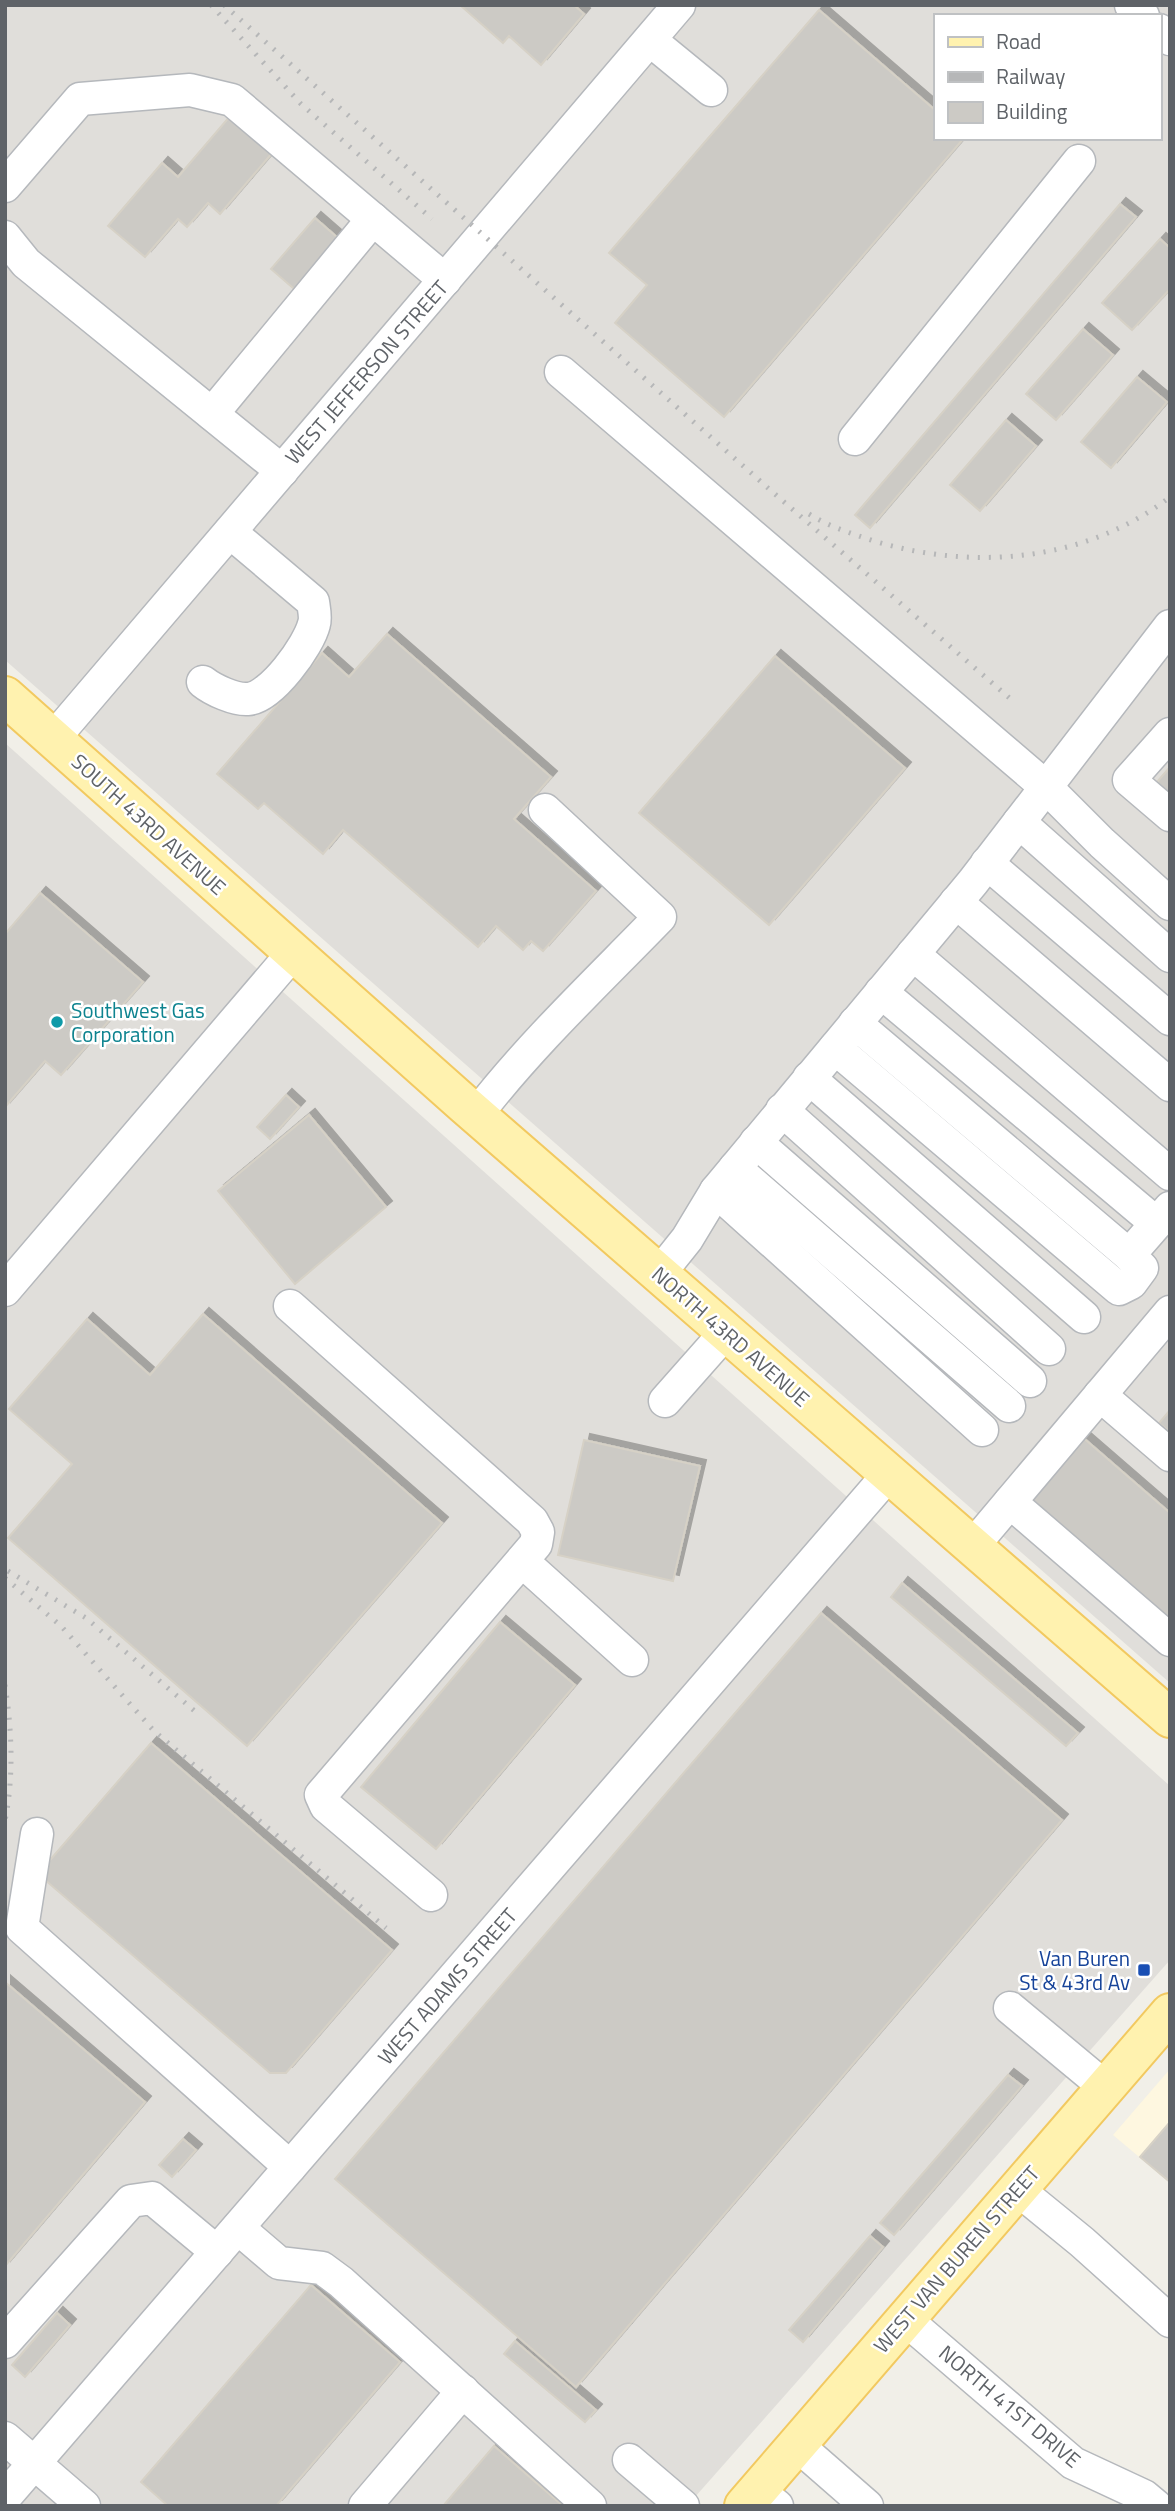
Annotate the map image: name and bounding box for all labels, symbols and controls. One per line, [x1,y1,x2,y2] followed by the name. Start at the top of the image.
[934,14,1161,140] legend
[996,25,1041,57] text: Road
[996,60,1065,92] text: Railway
[996,95,1068,127] text: Building
[277,273,455,471] street label: WEST JEFFERSON STREET
[65,746,233,902] street label: SOUTH 43RD AVENUE
[71,994,205,1050] place label: Southwest Gas Corporation
[49,1014,65,1030] marker: Southwest Gas Corporation
[645,1258,817,1414] street label: NORTH 43RD AVENUE
[370,1900,524,2072] street label: WEST ADAMS STREET
[1019,1942,1130,1998] place label: Van Buren St & 43rd Av
[1136,1962,1152,1978] marker: Van Buren St & 43rd Av
[865,2158,1047,2360] street label: WEST VAN BUREN STREET
[932,2337,1088,2475] street label: NORTH 41ST DRIVE

